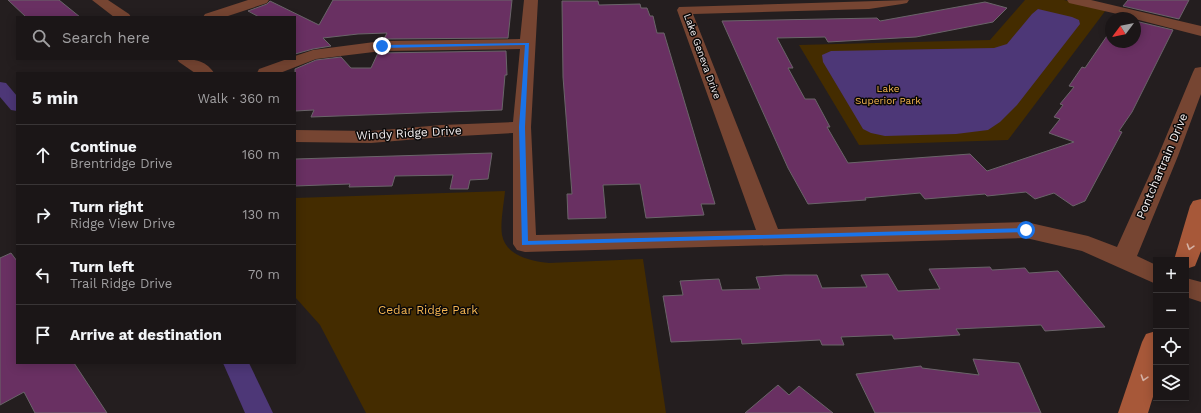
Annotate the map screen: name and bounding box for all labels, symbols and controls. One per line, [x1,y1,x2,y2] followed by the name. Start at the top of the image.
[682,12,723,101] street label: Lake Geneva Drive
[1105,12,1141,48] north arrow
[16,16,296,60] search box
[30,27,52,49] icon: search
[62,29,150,47] text: Search here
[373,37,391,55] route end
[855,83,921,106] park label: Lake Superior Park
[32,88,78,108] text: 5 min
[197,91,280,106] text: Walk · 360 m
[1133,111,1191,221] street label: Pontchartrain Drive
[356,123,462,143] street label: Windy Ridge Drive
[70,138,137,156] text: Continue
[32,144,54,166] icon: ahead
[242,147,280,162] text: 160 m
[70,156,173,171] text: Brentridge Drive
[70,198,143,216] text: Turn right
[32,204,54,226] icon: right
[242,207,280,222] text: 130 m
[70,216,175,231] text: Ridge View Drive
[1017,221,1035,239] route start
[1187,243,1195,250] one-way arrow
[1153,257,1189,401] map controls
[1153,257,1189,293] button: +
[70,258,134,276] text: Turn left
[32,264,54,286] icon: left
[248,267,280,282] text: 70 m
[70,276,172,291] text: Trail Ridge Drive
[1153,293,1189,329] button: −
[378,303,478,317] park label: Cedar Ridge Park
[32,324,54,346] icon: arrive
[70,326,222,344] text: Arrive at destination
[1153,329,1189,365] button: locate
[1153,365,1189,401] button: layers
[1140,374,1149,381] one-way arrow

